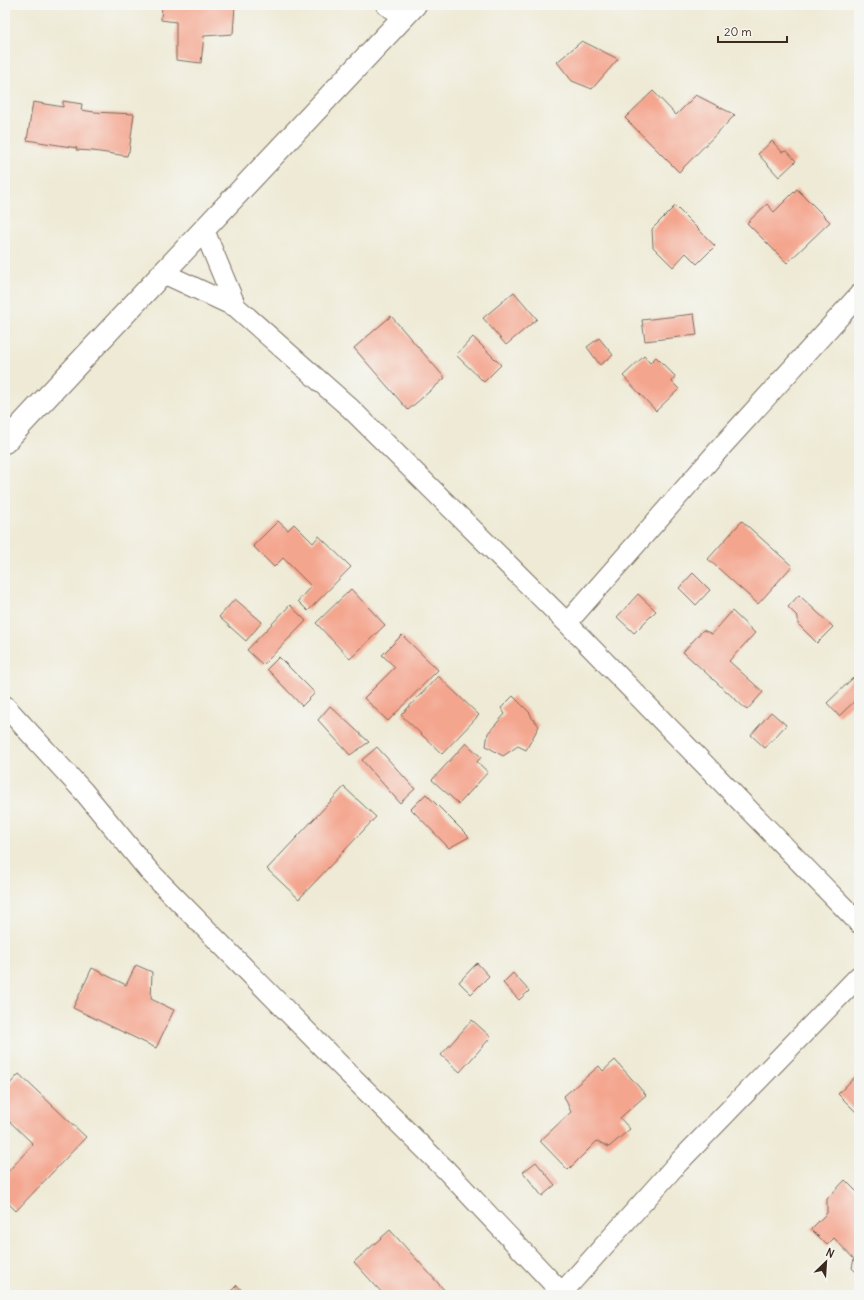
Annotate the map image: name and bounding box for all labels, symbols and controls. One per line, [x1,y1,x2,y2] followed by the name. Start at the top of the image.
[718,18,787,44] scale bar
[724,24,752,39] text: 20 m
[806,1242,846,1282] north arrow
[824,1245,837,1261] text: N

